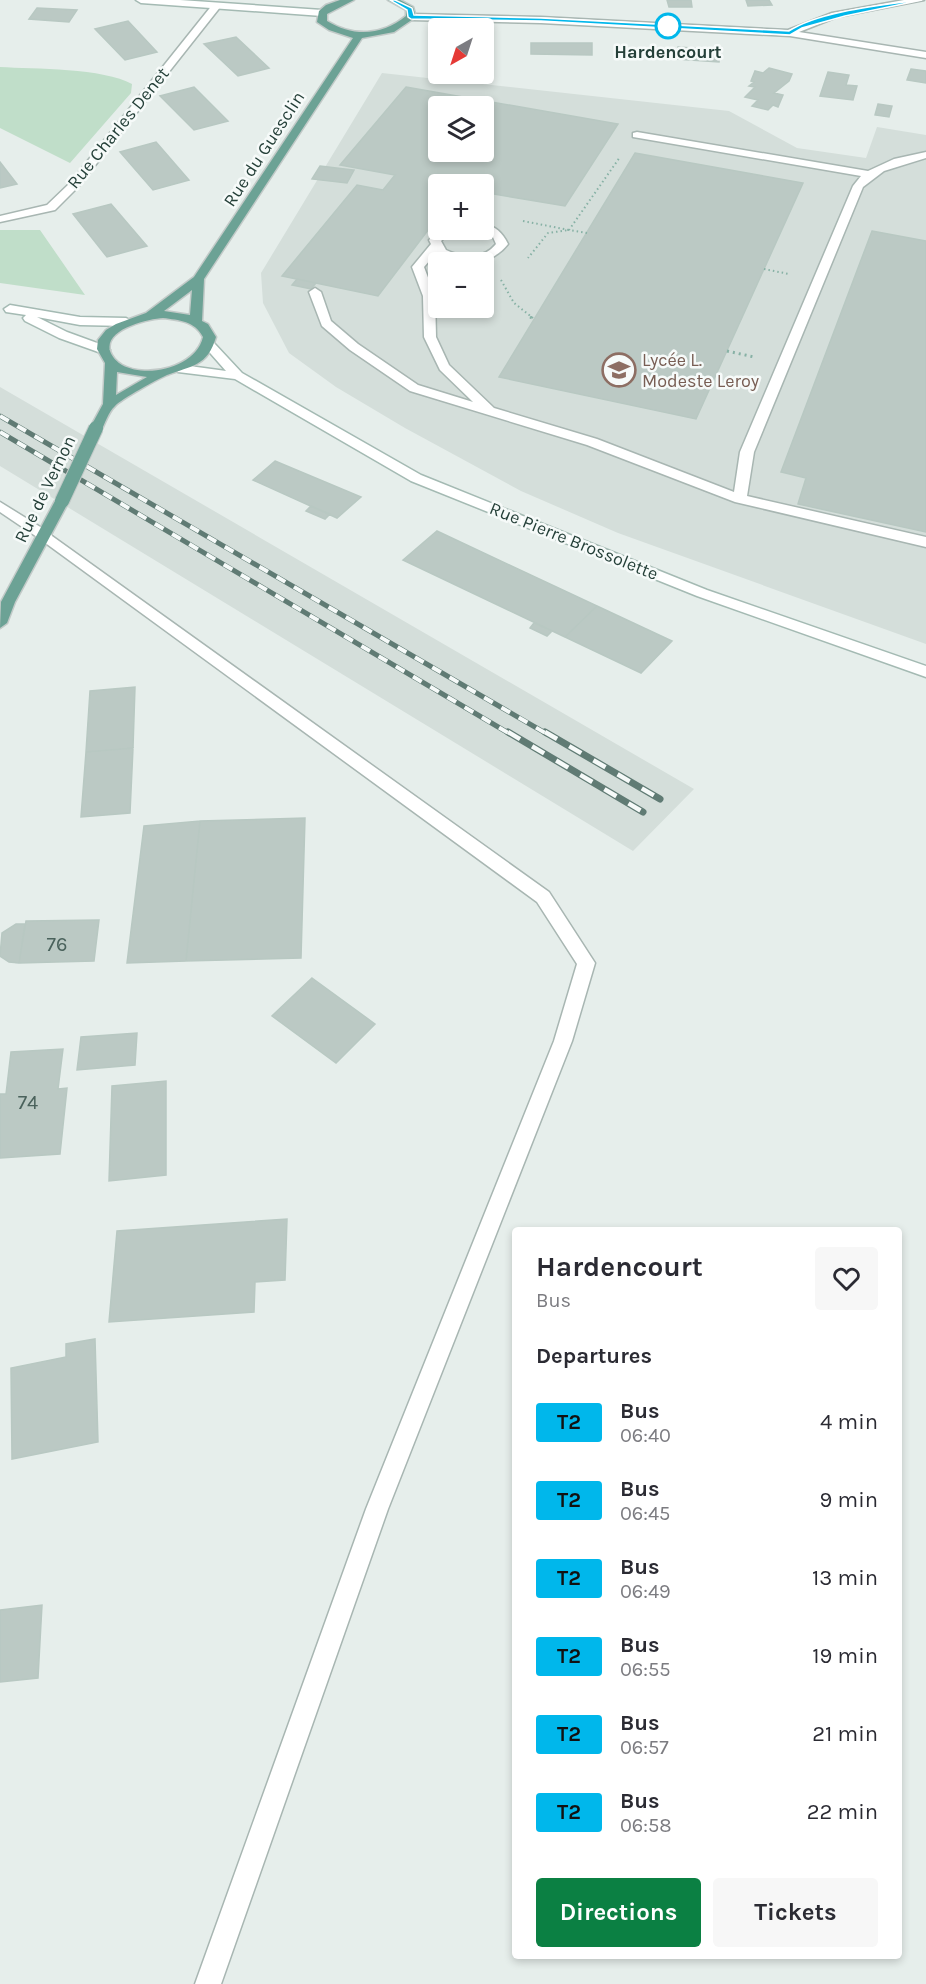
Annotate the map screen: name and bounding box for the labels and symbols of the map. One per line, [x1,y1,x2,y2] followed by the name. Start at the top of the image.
[655,13,681,39] marker: Hardencourt
[428,18,494,84] north arrow
[614,41,722,63] place label: Hardencourt
[62,63,174,193] street label: Rue Charles Denet
[219,87,309,211] street label: Rue du Guesclin
[642,349,760,392] place label: Lycée L. Modeste Leroy
[601,352,637,388] school or university icon: Lycée L. Modeste Leroy
[10,432,80,546] street label: Rue de Vernon
[486,497,662,585] street label: Rue Pierre Brossolette
[47,933,67,956] house number: 76
[18,1091,38,1114] house number: 74

